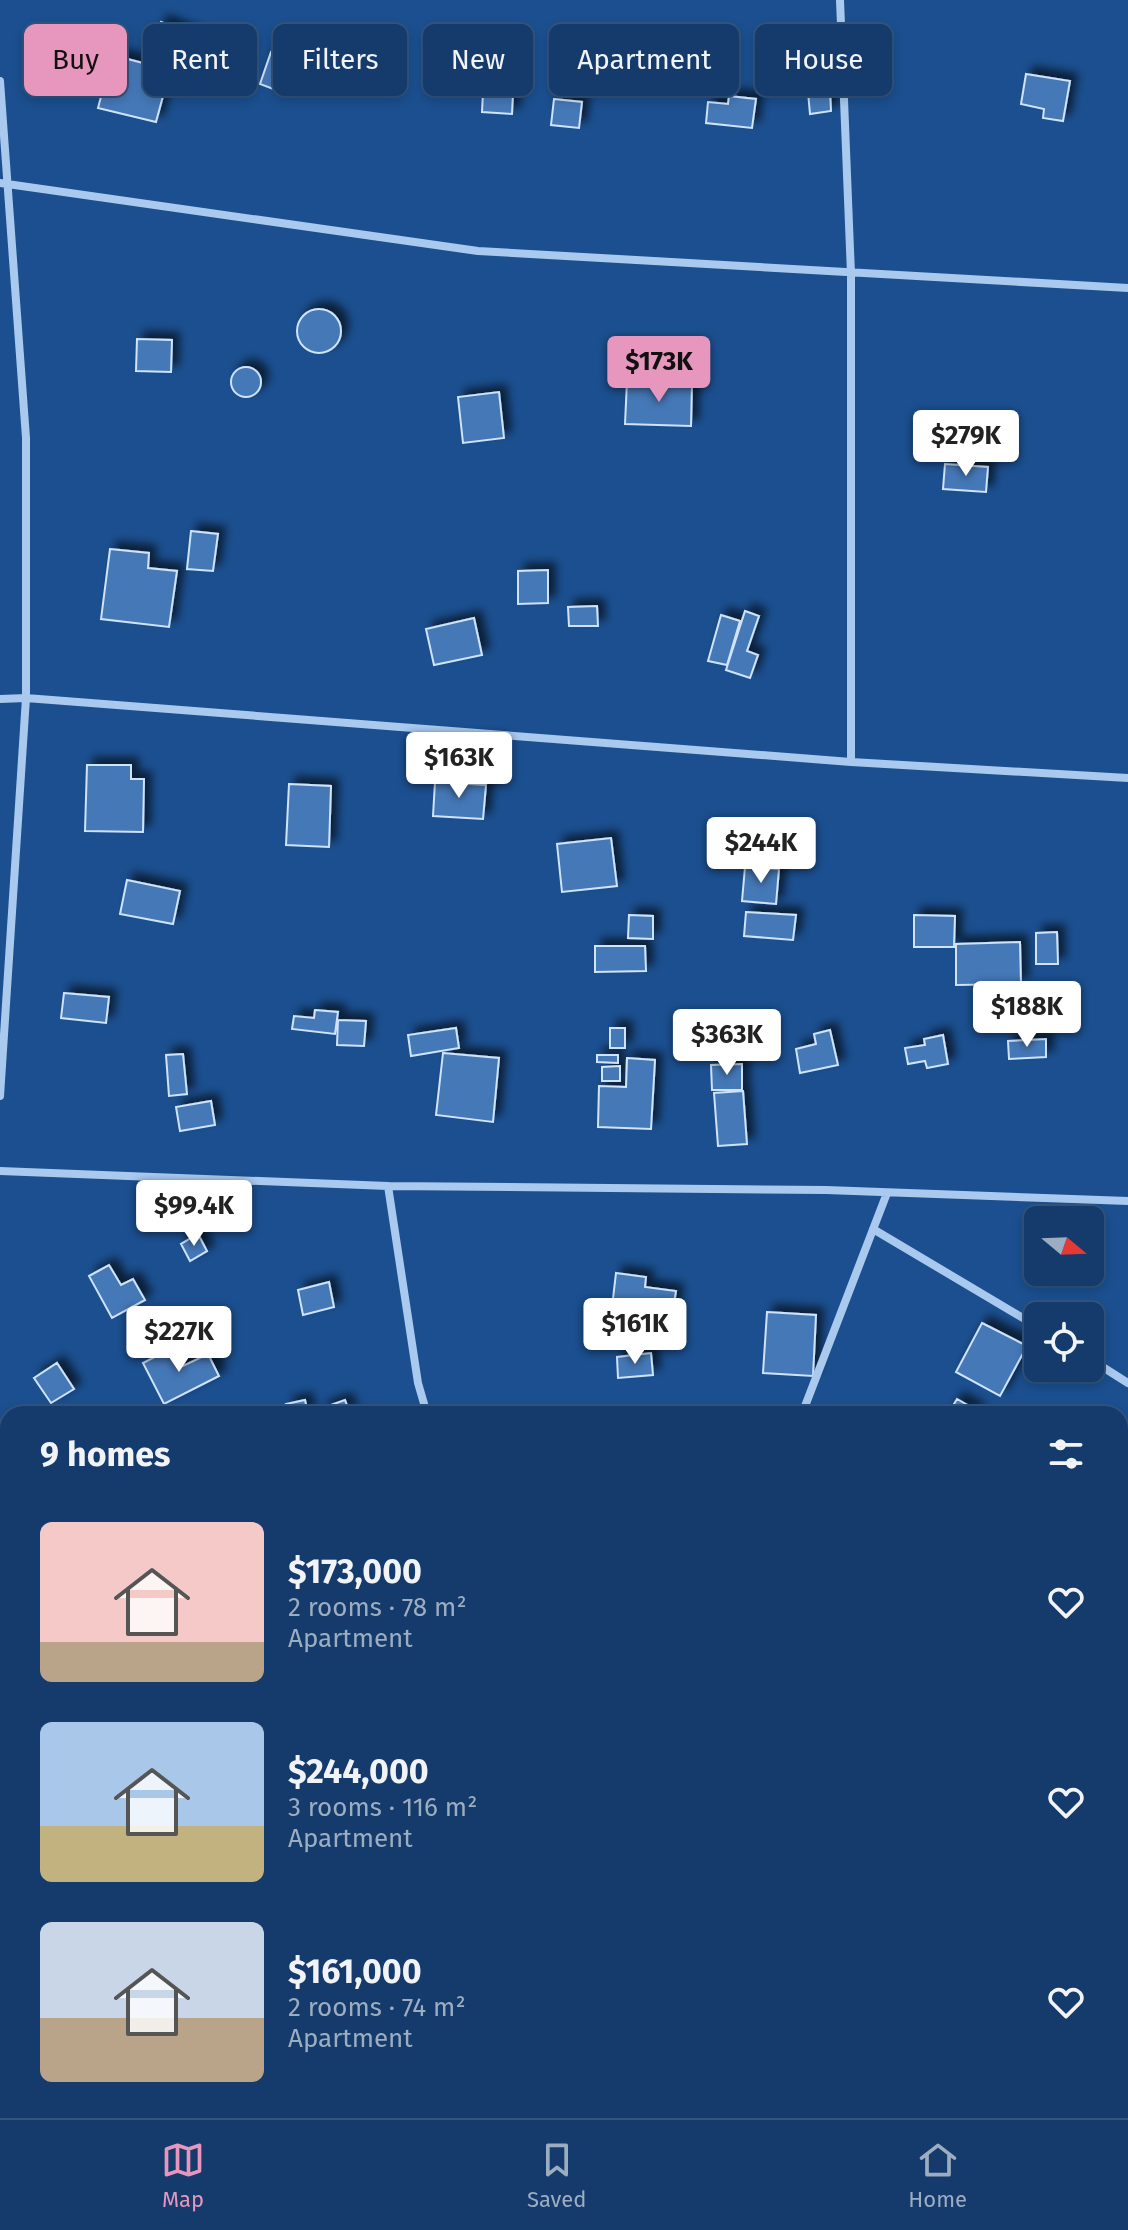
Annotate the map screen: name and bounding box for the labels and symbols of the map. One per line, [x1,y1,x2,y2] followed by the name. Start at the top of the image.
[603,336,715,404] pin: $173K
[910,410,1022,478] pin: $279K
[403,732,515,800] pin: $163K
[705,817,817,885] pin: $244K
[971,981,1083,1049] pin: $188K
[671,1009,783,1077] pin: $363K
[129,1180,259,1248] pin: $99.4K
[1024,1206,1104,1286] north arrow
[579,1298,691,1366] pin: $161K
[123,1306,235,1374] pin: $227K

